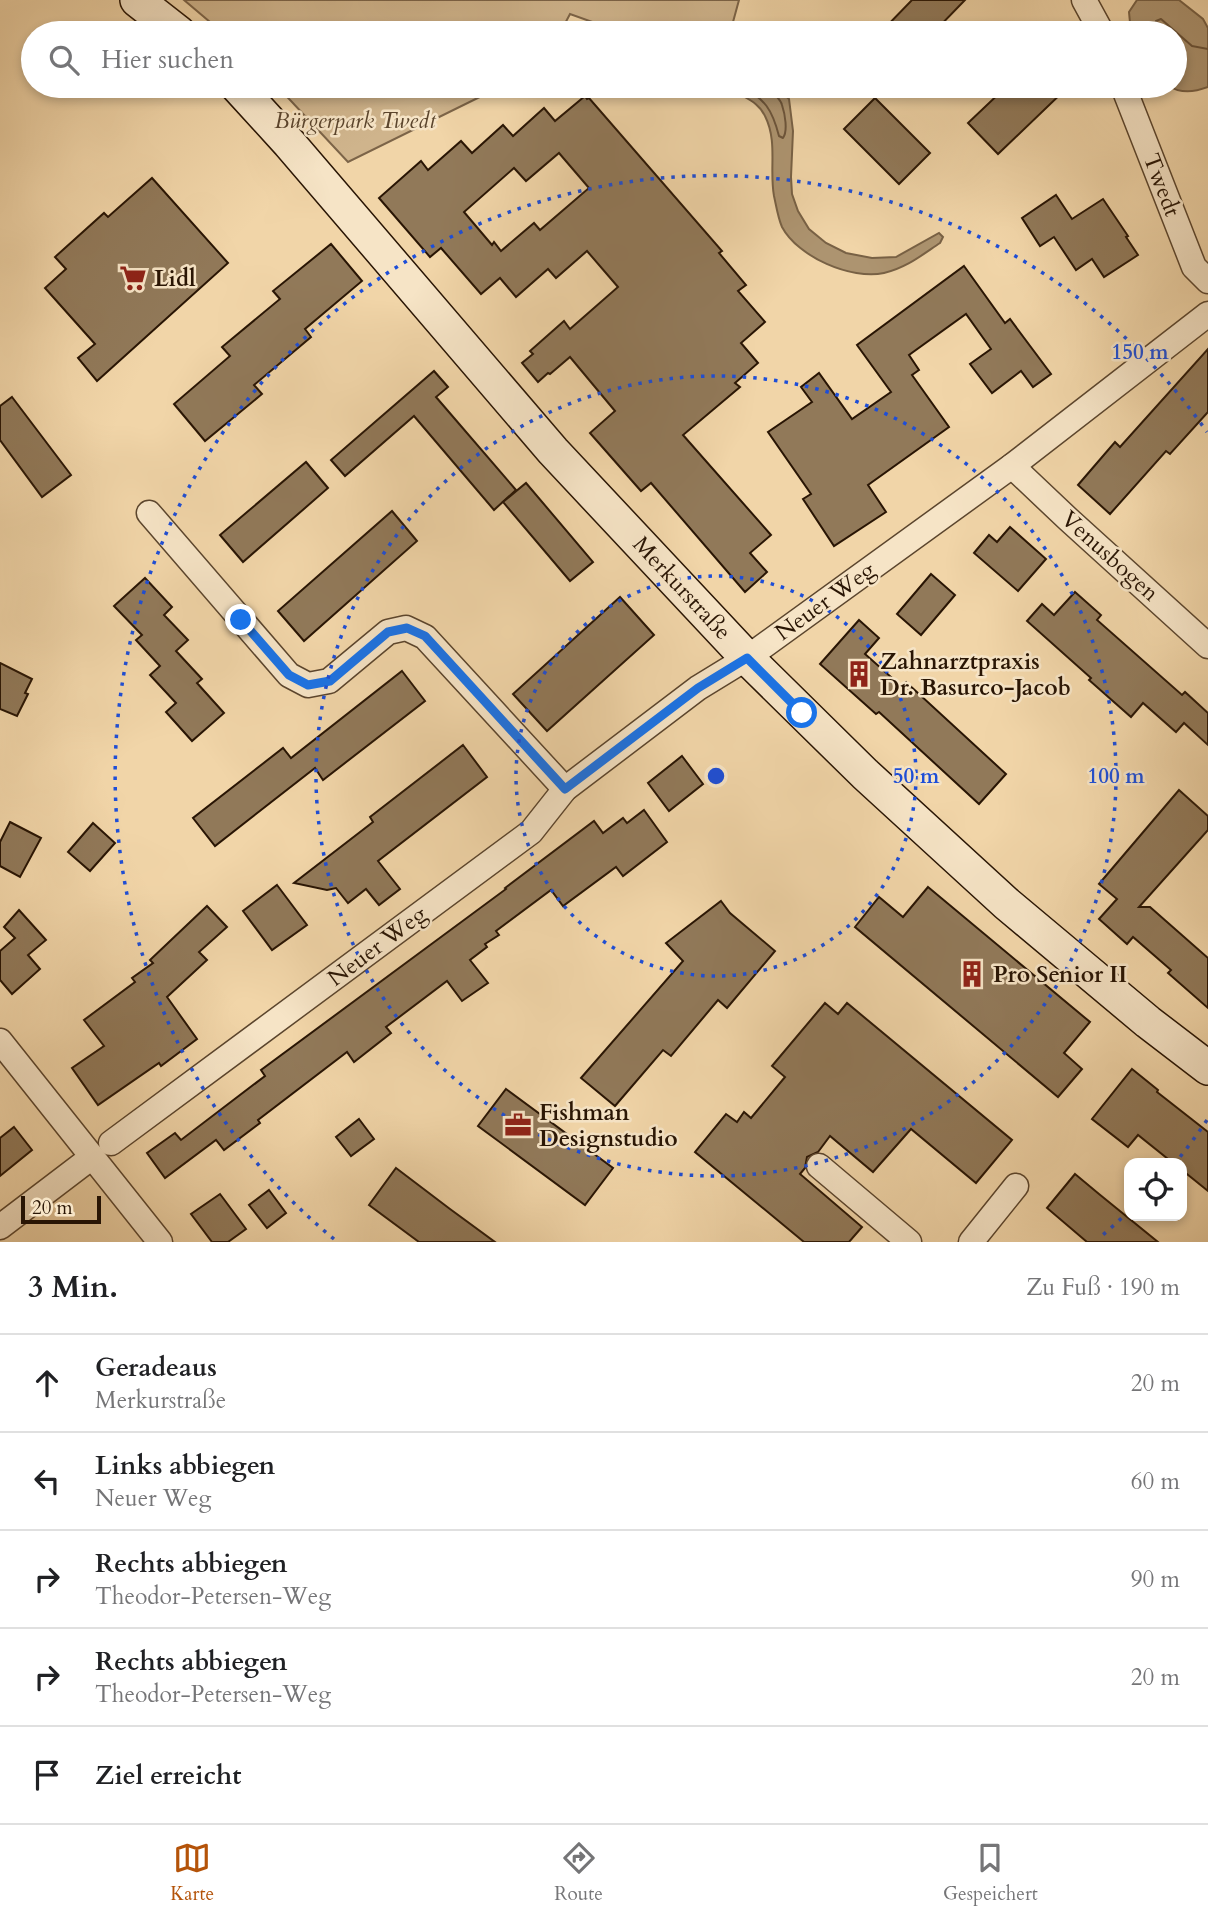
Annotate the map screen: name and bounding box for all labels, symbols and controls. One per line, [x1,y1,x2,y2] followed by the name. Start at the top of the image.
[21,21,1187,98] search box
[45,41,83,79] icon: search
[101,42,234,77] text: Hier suchen
[274,105,437,136] park label: Bürgerpark Twedt
[1136,149,1188,221] street label: Twedt
[118,263,148,293] supermarket icon: Lidl
[154,263,196,294] place label: Lidl
[1111,338,1169,367] text: 150 m
[1054,504,1166,608] street label: Venusbogen
[626,529,738,647] street label: Merkurstraße
[769,554,881,648] street label: Neuer Weg
[225,604,256,635] route end
[880,646,1071,703] place label: Zahnarztpraxis Dr. Basurco-Jacob
[844,659,874,689] building icon: Zahnarztpraxis Dr. Basurco-Jacob
[786,697,817,728] route start
[893,762,940,791] text: 50 m
[1087,762,1145,791] text: 100 m
[704,764,728,788] centre of rings
[321,899,433,993] street label: Neuer Weg
[957,959,987,989] building icon: Pro Senior II
[993,959,1127,990] place label: Pro Senior II
[539,1097,678,1154] place label: Fishman Designstudio
[503,1110,533,1140] office icon: Fishman Designstudio
[1124,1158,1187,1221] map controls
[1124,1158,1187,1221] button: locate
[21,1193,102,1225] scale bar
[32,1195,73,1221] text: 20 m
[28,1267,118,1308] text: 3 Min.
[1026,1272,1180,1303] text: Zu Fuß · 190 m
[95,1350,217,1385] text: Geradeaus
[28,1364,66,1402] icon: ahead
[1131,1368,1180,1399] text: 20 m
[95,1385,226,1416] text: Merkurstraße
[95,1448,275,1483] text: Links abbiegen
[28,1462,66,1500] icon: left
[1131,1466,1180,1497] text: 60 m
[95,1483,211,1514] text: Neuer Weg
[95,1546,287,1581] text: Rechts abbiegen
[28,1560,66,1598] icon: right
[1131,1564,1180,1595] text: 90 m
[95,1581,331,1612] text: Theodor-Petersen-Weg
[95,1644,287,1679] text: Rechts abbiegen
[28,1658,66,1696] icon: right
[1131,1662,1180,1693] text: 20 m
[95,1679,331,1710] text: Theodor-Petersen-Weg
[28,1756,66,1794] icon: arrive
[95,1758,241,1793] text: Ziel erreicht
[170,1839,214,1907] tab: Karte
[554,1839,603,1907] tab: Route
[943,1839,1038,1907] tab: Gespeichert

